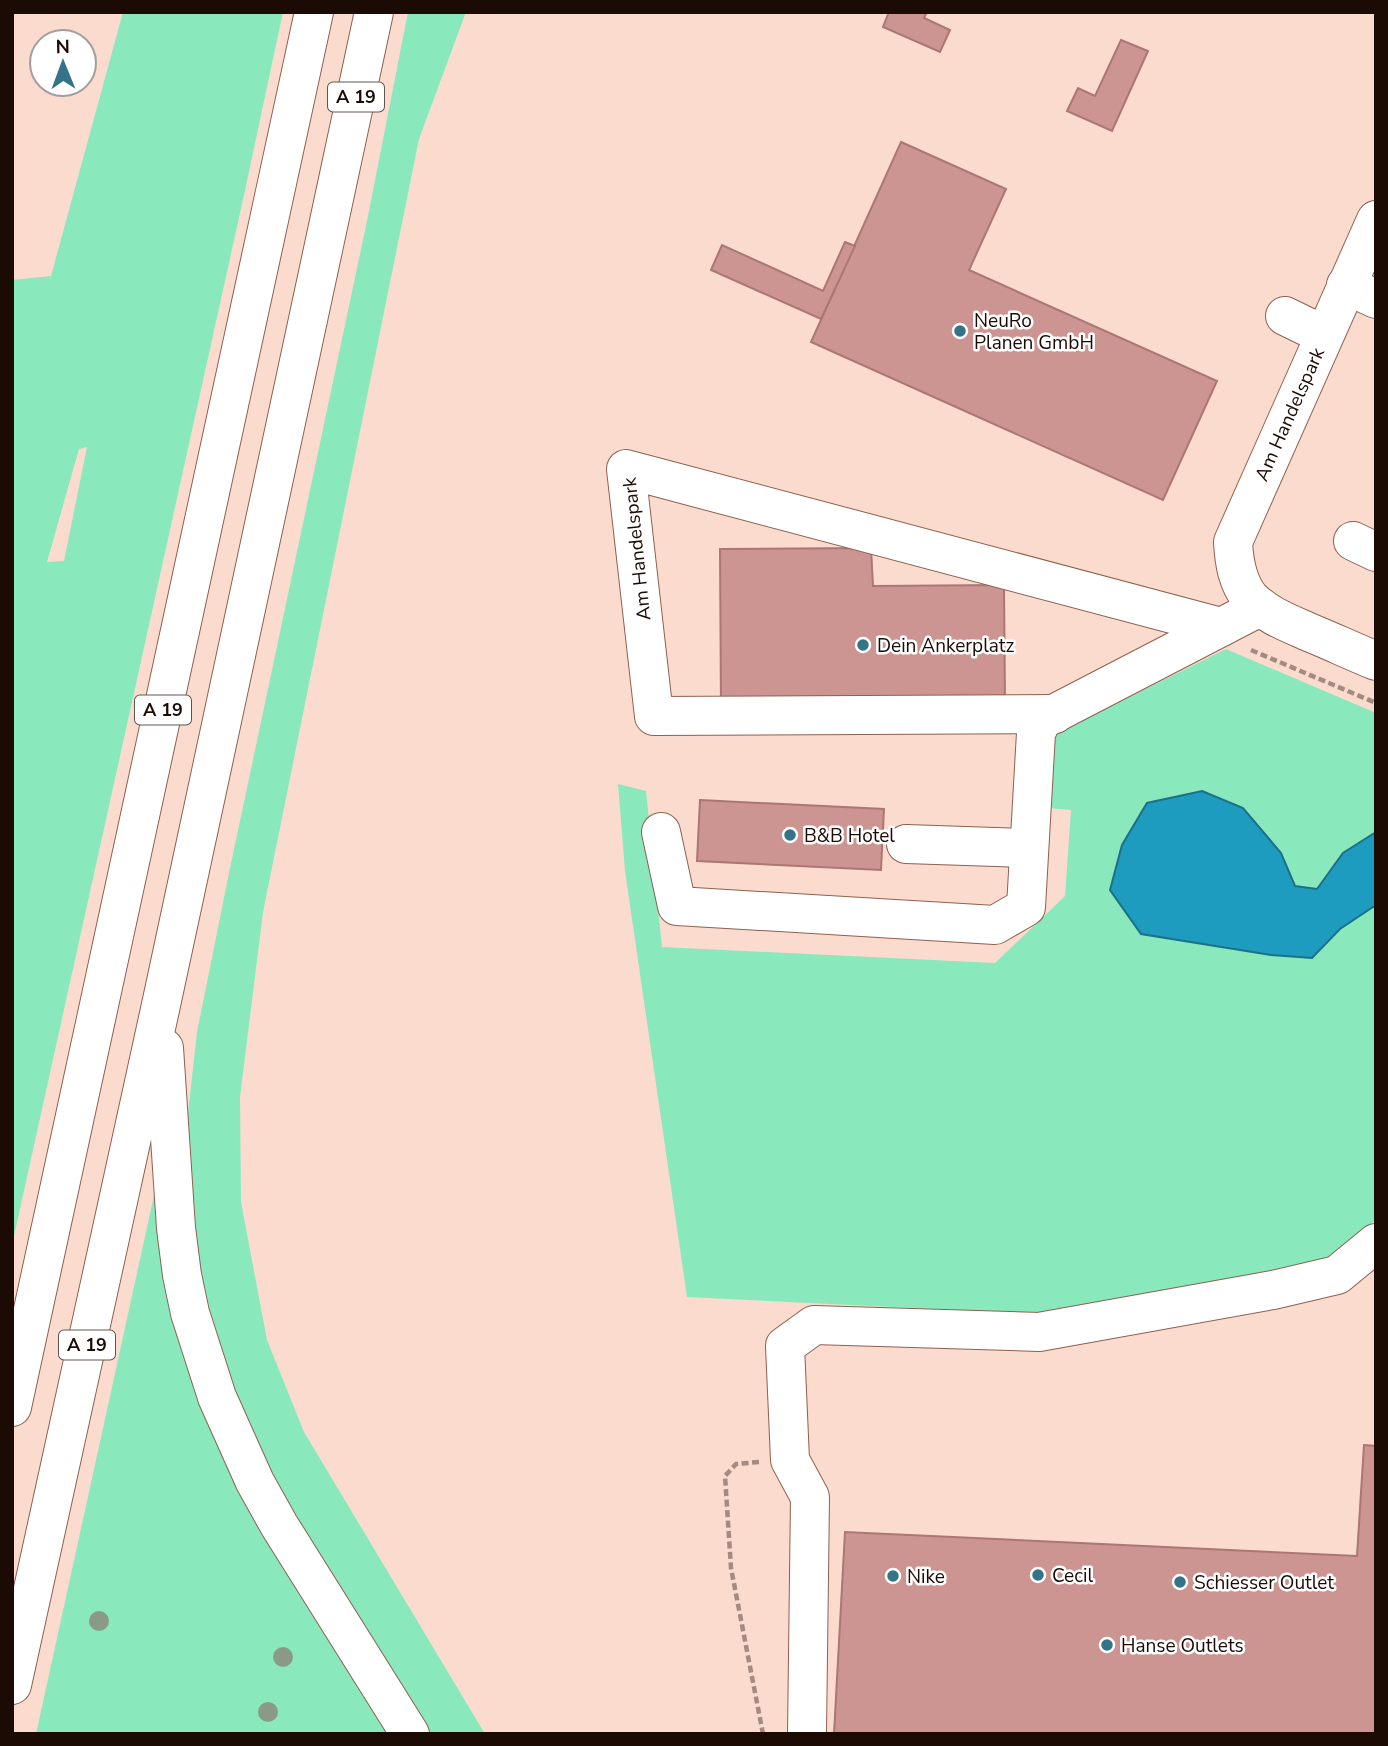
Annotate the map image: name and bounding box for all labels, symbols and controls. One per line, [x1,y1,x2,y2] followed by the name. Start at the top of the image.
[28,28,98,98] north arrow
[55,34,70,60] text: N
[328,82,384,112] road number: A 19
[974,308,1094,356] place label: NeuRo Planen GmbH
[952,323,968,339] marker: NeuRo Planen GmbH
[1249,343,1331,485] street label: Am Handelspark
[617,476,657,622] street label: Am Handelspark
[877,633,1015,659] place label: Dein Ankerplatz
[855,637,871,653] marker: Dein Ankerplatz
[135,696,191,724] road number: A 19
[804,823,895,849] place label: B&B Hotel
[782,827,798,843] marker: B&B Hotel
[59,1330,115,1360] road number: A 19
[1052,1563,1093,1589] place label: Cecil
[907,1564,945,1590] place label: Nike
[1030,1567,1046,1583] marker: Cecil
[885,1568,901,1584] marker: Nike
[1194,1570,1334,1596] place label: Schiesser Outlet
[1172,1574,1188,1590] marker: Schiesser Outlet
[1121,1633,1244,1659] place label: Hanse Outlets
[1099,1637,1115,1653] marker: Hanse Outlets

